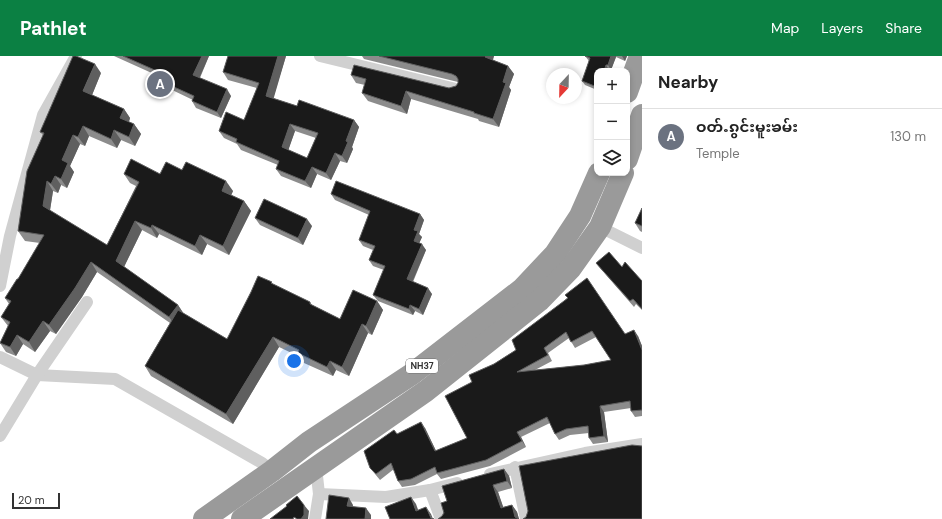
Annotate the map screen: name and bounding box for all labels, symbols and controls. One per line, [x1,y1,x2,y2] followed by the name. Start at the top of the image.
[20,16,87,41] text: Pathlet
[771,19,799,37] text: Map
[821,19,863,37] text: Layers
[885,19,922,37] text: Share
[546,68,582,104] north arrow
[594,68,630,176] map controls
[594,68,630,104] button: +
[147,69,173,99] pin: A
[658,71,718,93] text: Nearby
[594,104,630,140] button: −
[696,117,798,137] text: ဝတ်ႉၵွင်းမူးၶမ်း
[666,128,676,145] text: A
[890,128,926,145] text: 130 m
[594,140,630,176] button: layers
[696,145,740,162] text: Temple
[284,351,304,371] your location
[406,359,438,373] road number: NH37
[12,491,60,510] scale bar
[18,493,44,507] text: 20 m

